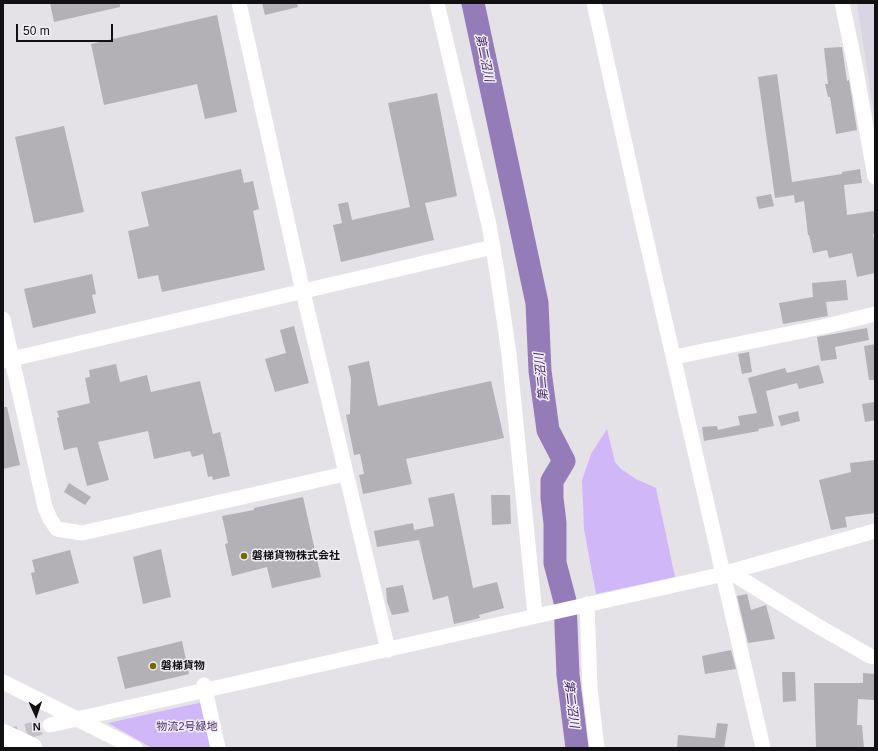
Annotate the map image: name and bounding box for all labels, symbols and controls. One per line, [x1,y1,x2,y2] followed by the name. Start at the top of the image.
[18,16,115,42] scale bar
[23,24,50,38] text: 50 m
[472,33,496,83] water label: 第二沼川
[532,352,552,402] water label: 第二沼川
[252,549,340,563] place label: 磐梯貨物株式会社
[239,551,249,561] marker: 磐梯貨物株式会社
[161,659,205,673] place label: 磐梯貨物
[148,661,158,671] marker: 磐梯貨物
[561,679,581,729] water label: 第二沼川
[16,695,56,735] north arrow
[156,720,218,734] park label: 物流2号緑地
[32,721,41,733] text: N

